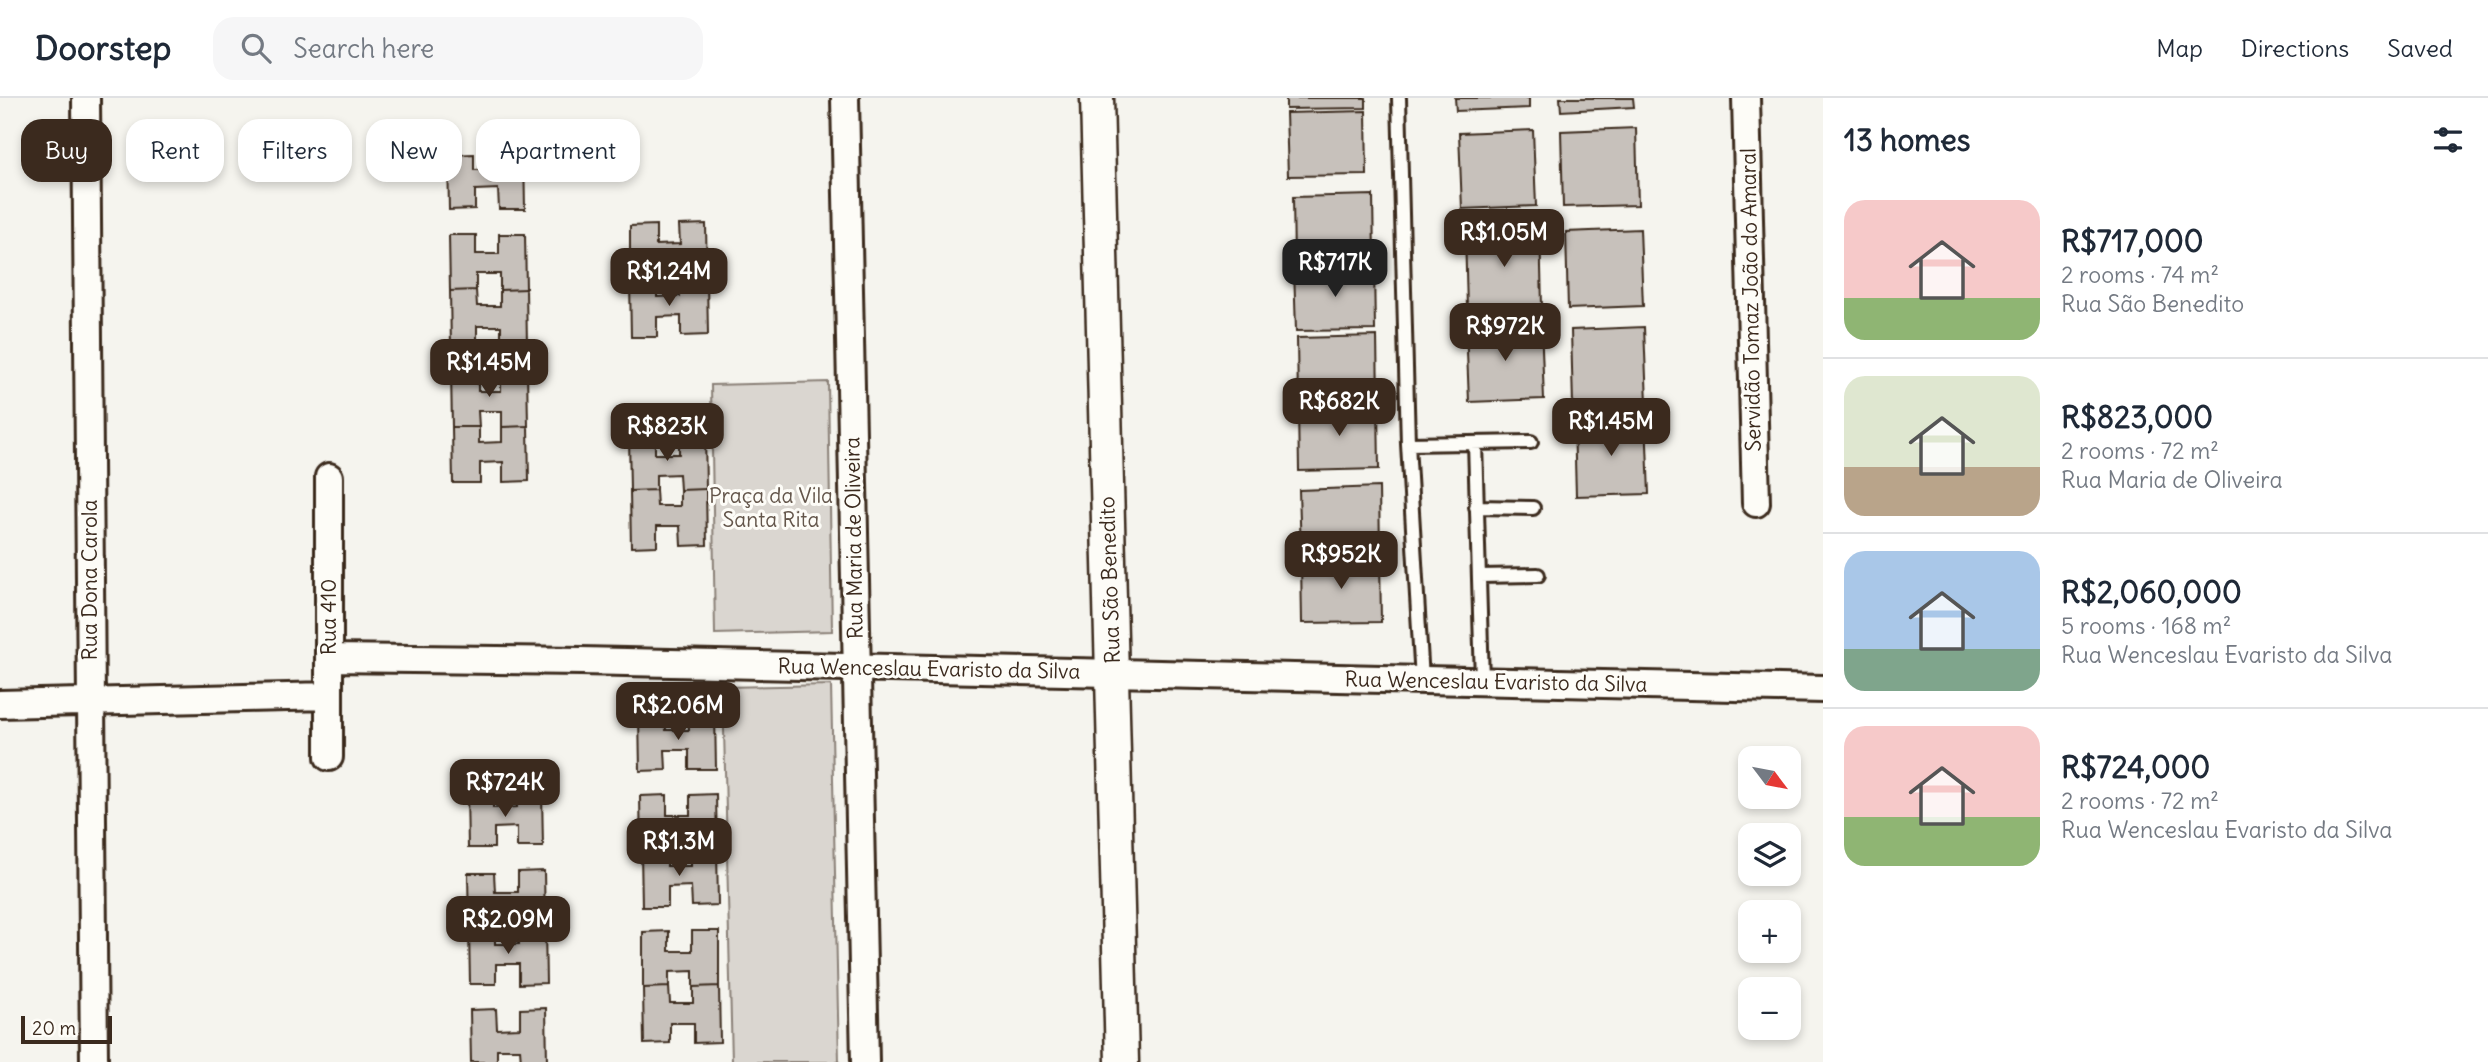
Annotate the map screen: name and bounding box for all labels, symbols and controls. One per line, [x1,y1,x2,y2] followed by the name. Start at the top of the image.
[213,17,703,80] search box
[35,27,171,69] text: Doorstep
[237,29,275,67] icon: search
[293,32,434,65] text: Search here
[2156,33,2203,63] text: Map
[2241,33,2349,63] text: Directions
[2387,33,2453,63] text: Saved
[21,119,112,182] chip: Buy
[126,119,224,182] chip: Rent
[238,119,352,182] chip: Filters
[366,119,462,182] chip: New
[476,119,640,182] chip: Apartment
[1844,121,1970,159] text: 13 homes
[2429,121,2467,159] icon: filters
[1734,148,1767,452] street label: Servidão Tomaz João do Amaral
[1439,209,1569,269] pin: R$1.05M
[1460,217,1548,246] text: R$1.05M
[2061,222,2204,260] text: R$717,000
[1900,228,1984,312] icon: home
[1278,240,1392,299] pin: R$717K
[1298,247,1372,276] text: R$717K
[604,248,734,308] pin: R$1.24M
[626,256,712,285] text: R$1.24M
[2061,260,2219,289] text: 2 rooms · 74 m²
[2061,289,2244,318] text: Rua São Benedito
[1448,303,1562,363] pin: R$972K
[1466,311,1544,340] text: R$972K
[424,340,554,399] pin: R$1.45M
[446,347,532,376] text: R$1.45M
[1282,378,1396,438] pin: R$682K
[1299,386,1379,415] text: R$682K
[1546,398,1676,458] pin: R$1.45M
[2061,398,2213,436] text: R$823,000
[610,404,724,463] pin: R$823K
[1900,404,1984,488] icon: home
[1568,406,1654,435] text: R$1.45M
[627,411,707,440] text: R$823K
[2061,436,2219,465] text: 2 rooms · 72 m²
[838,437,869,639] street label: Rua Maria de Oliveira
[2061,465,2283,494] text: Rua Maria de Oliveira
[709,482,833,533] park label: Praça da Vila Santa Rita
[1093,496,1126,664] street label: Rua São Benedito
[76,500,103,660] street label: Rua Dona Carola
[1284,532,1398,591] pin: R$952K
[1301,539,1381,568] text: R$952K
[2061,573,2242,611] text: R$2,060,000
[315,579,342,655] street label: Rua 410
[1900,579,1984,663] icon: home
[2061,611,2231,640] text: 5 rooms · 168 m²
[2061,640,2392,669] text: Rua Wenceslau Evaristo da Silva
[778,652,1081,685] street label: Rua Wenceslau Evaristo da Silva
[1345,665,1648,698] street label: Rua Wenceslau Evaristo da Silva
[613,682,743,742] pin: R$2.06M
[632,690,724,719] text: R$2.06M
[1738,746,1801,808] north arrow
[1738,746,1801,1040] map controls
[2061,748,2210,786] text: R$724,000
[1900,754,1984,838] icon: home
[448,760,562,819] pin: R$724K
[466,767,544,796] text: R$724K
[2061,786,2219,815] text: 2 rooms · 72 m²
[2061,815,2392,844] text: Rua Wenceslau Evaristo da Silva
[622,818,736,878] pin: R$1.3M
[1738,823,1801,886] button: layers
[643,826,715,855] text: R$1.3M
[443,896,573,956] pin: R$2.09M
[1738,900,1801,963] button: +
[462,904,554,933] text: R$2.09M
[1738,977,1801,1040] button: −
[21,1013,112,1045] scale bar
[32,1016,76,1040] text: 20 m

